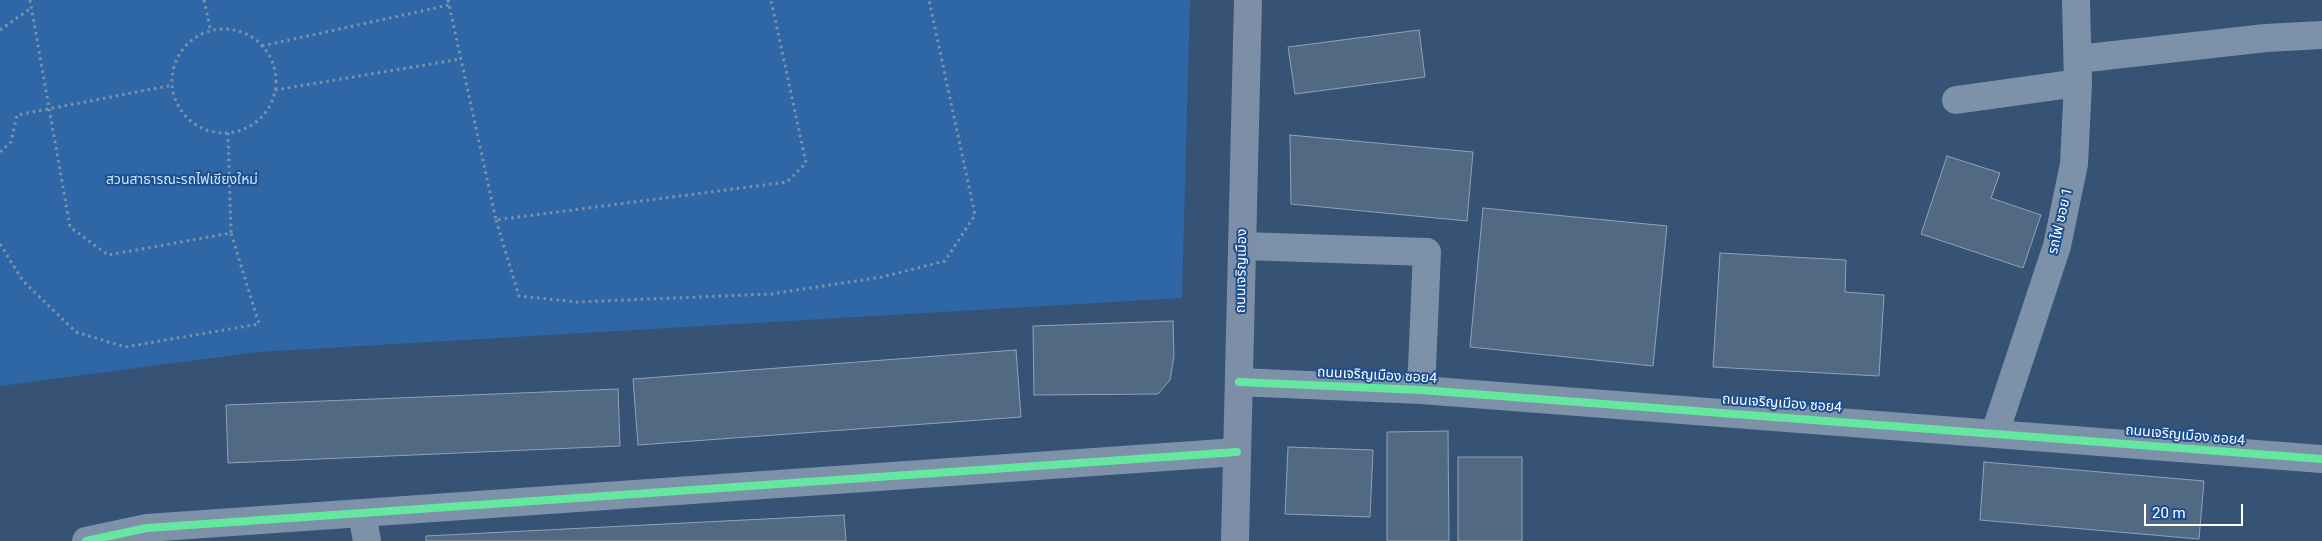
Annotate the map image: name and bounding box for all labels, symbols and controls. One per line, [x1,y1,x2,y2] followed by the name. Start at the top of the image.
[106,172,258,188] park label: สวนสาธารณะรถไฟเชียงใหม่
[2045,186,2077,256] street label: รถไฟ ซอย 1
[1233,229,1251,313] street label: ถนนเจริญเมือง
[1317,364,1437,388] street label: ถนนเจริญเมือง ซอย4
[1722,391,1842,417] street label: ถนนเจริญเมือง ซอย4
[2124,422,2246,450] street label: ถนนเจริญเมือง ซอย4
[2147,494,2246,526] scale bar
[2152,504,2186,522] text: 20 m

